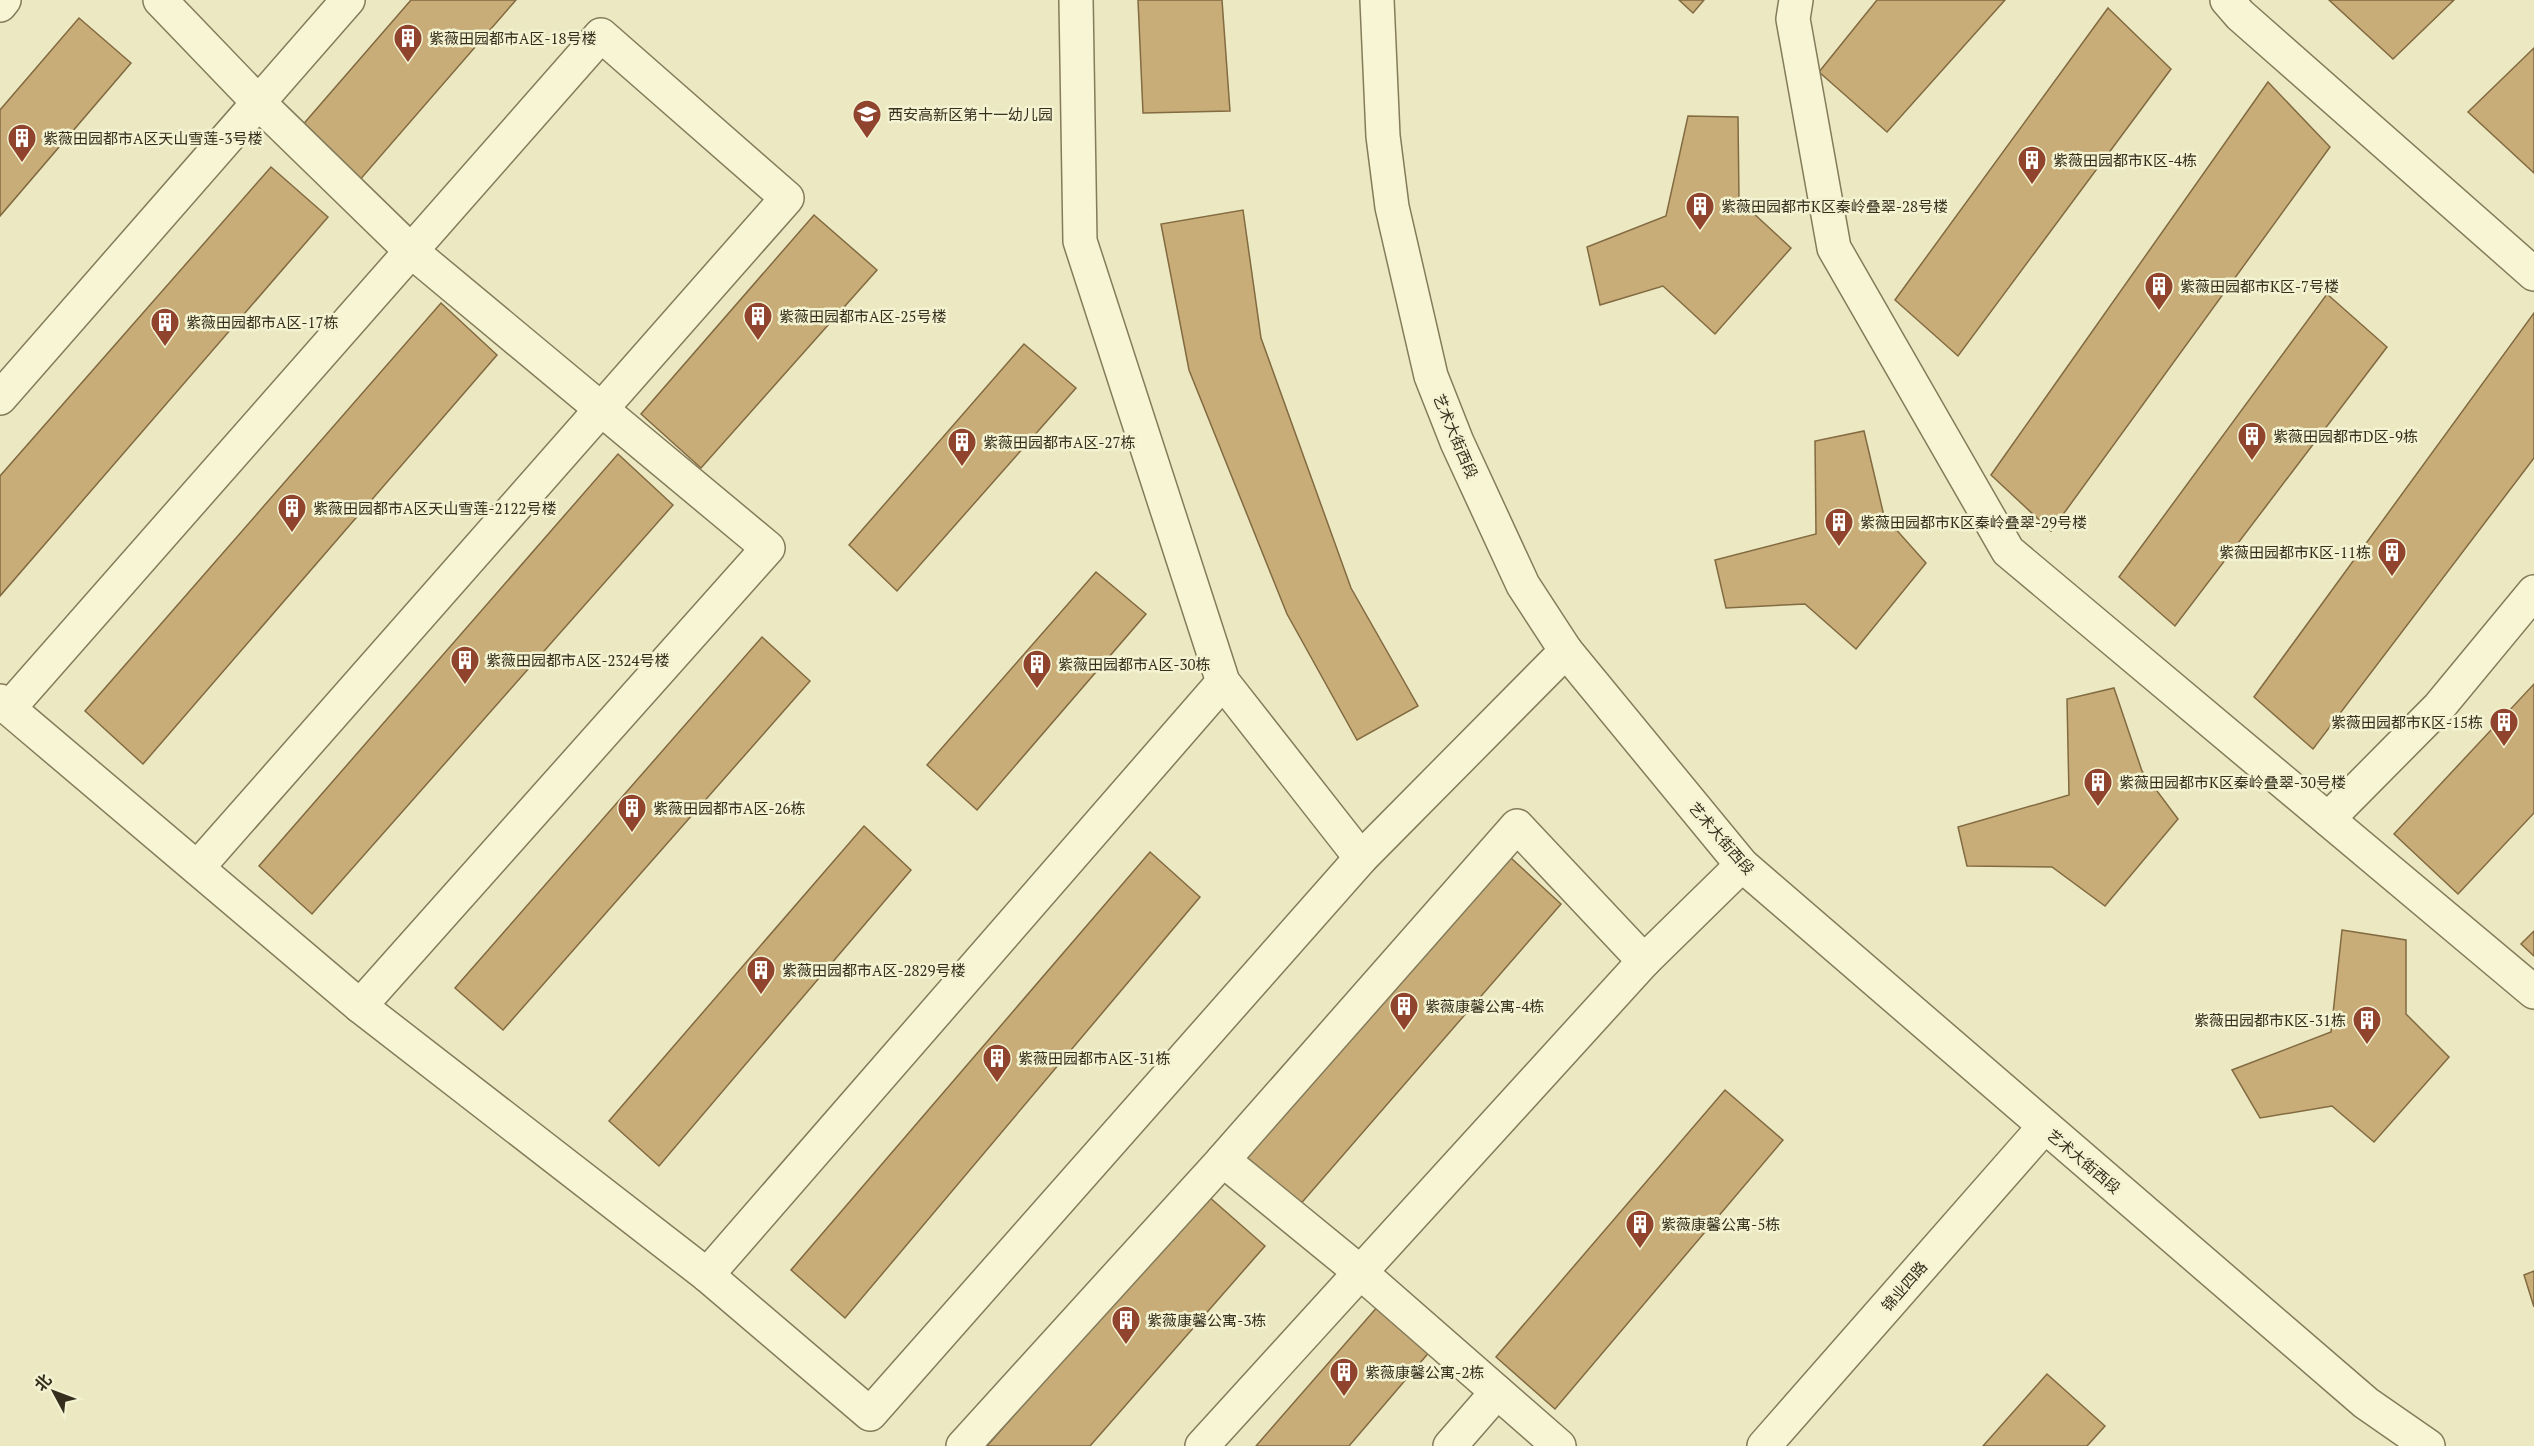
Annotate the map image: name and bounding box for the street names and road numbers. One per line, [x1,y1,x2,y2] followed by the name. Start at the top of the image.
[1429,391,1483,481] street label: 艺术大街西段
[1685,797,1759,879] street label: 艺术大街西段
[2043,1124,2125,1198] street label: 艺术大街西段
[1877,1257,1931,1315] street label: 锦业四路

